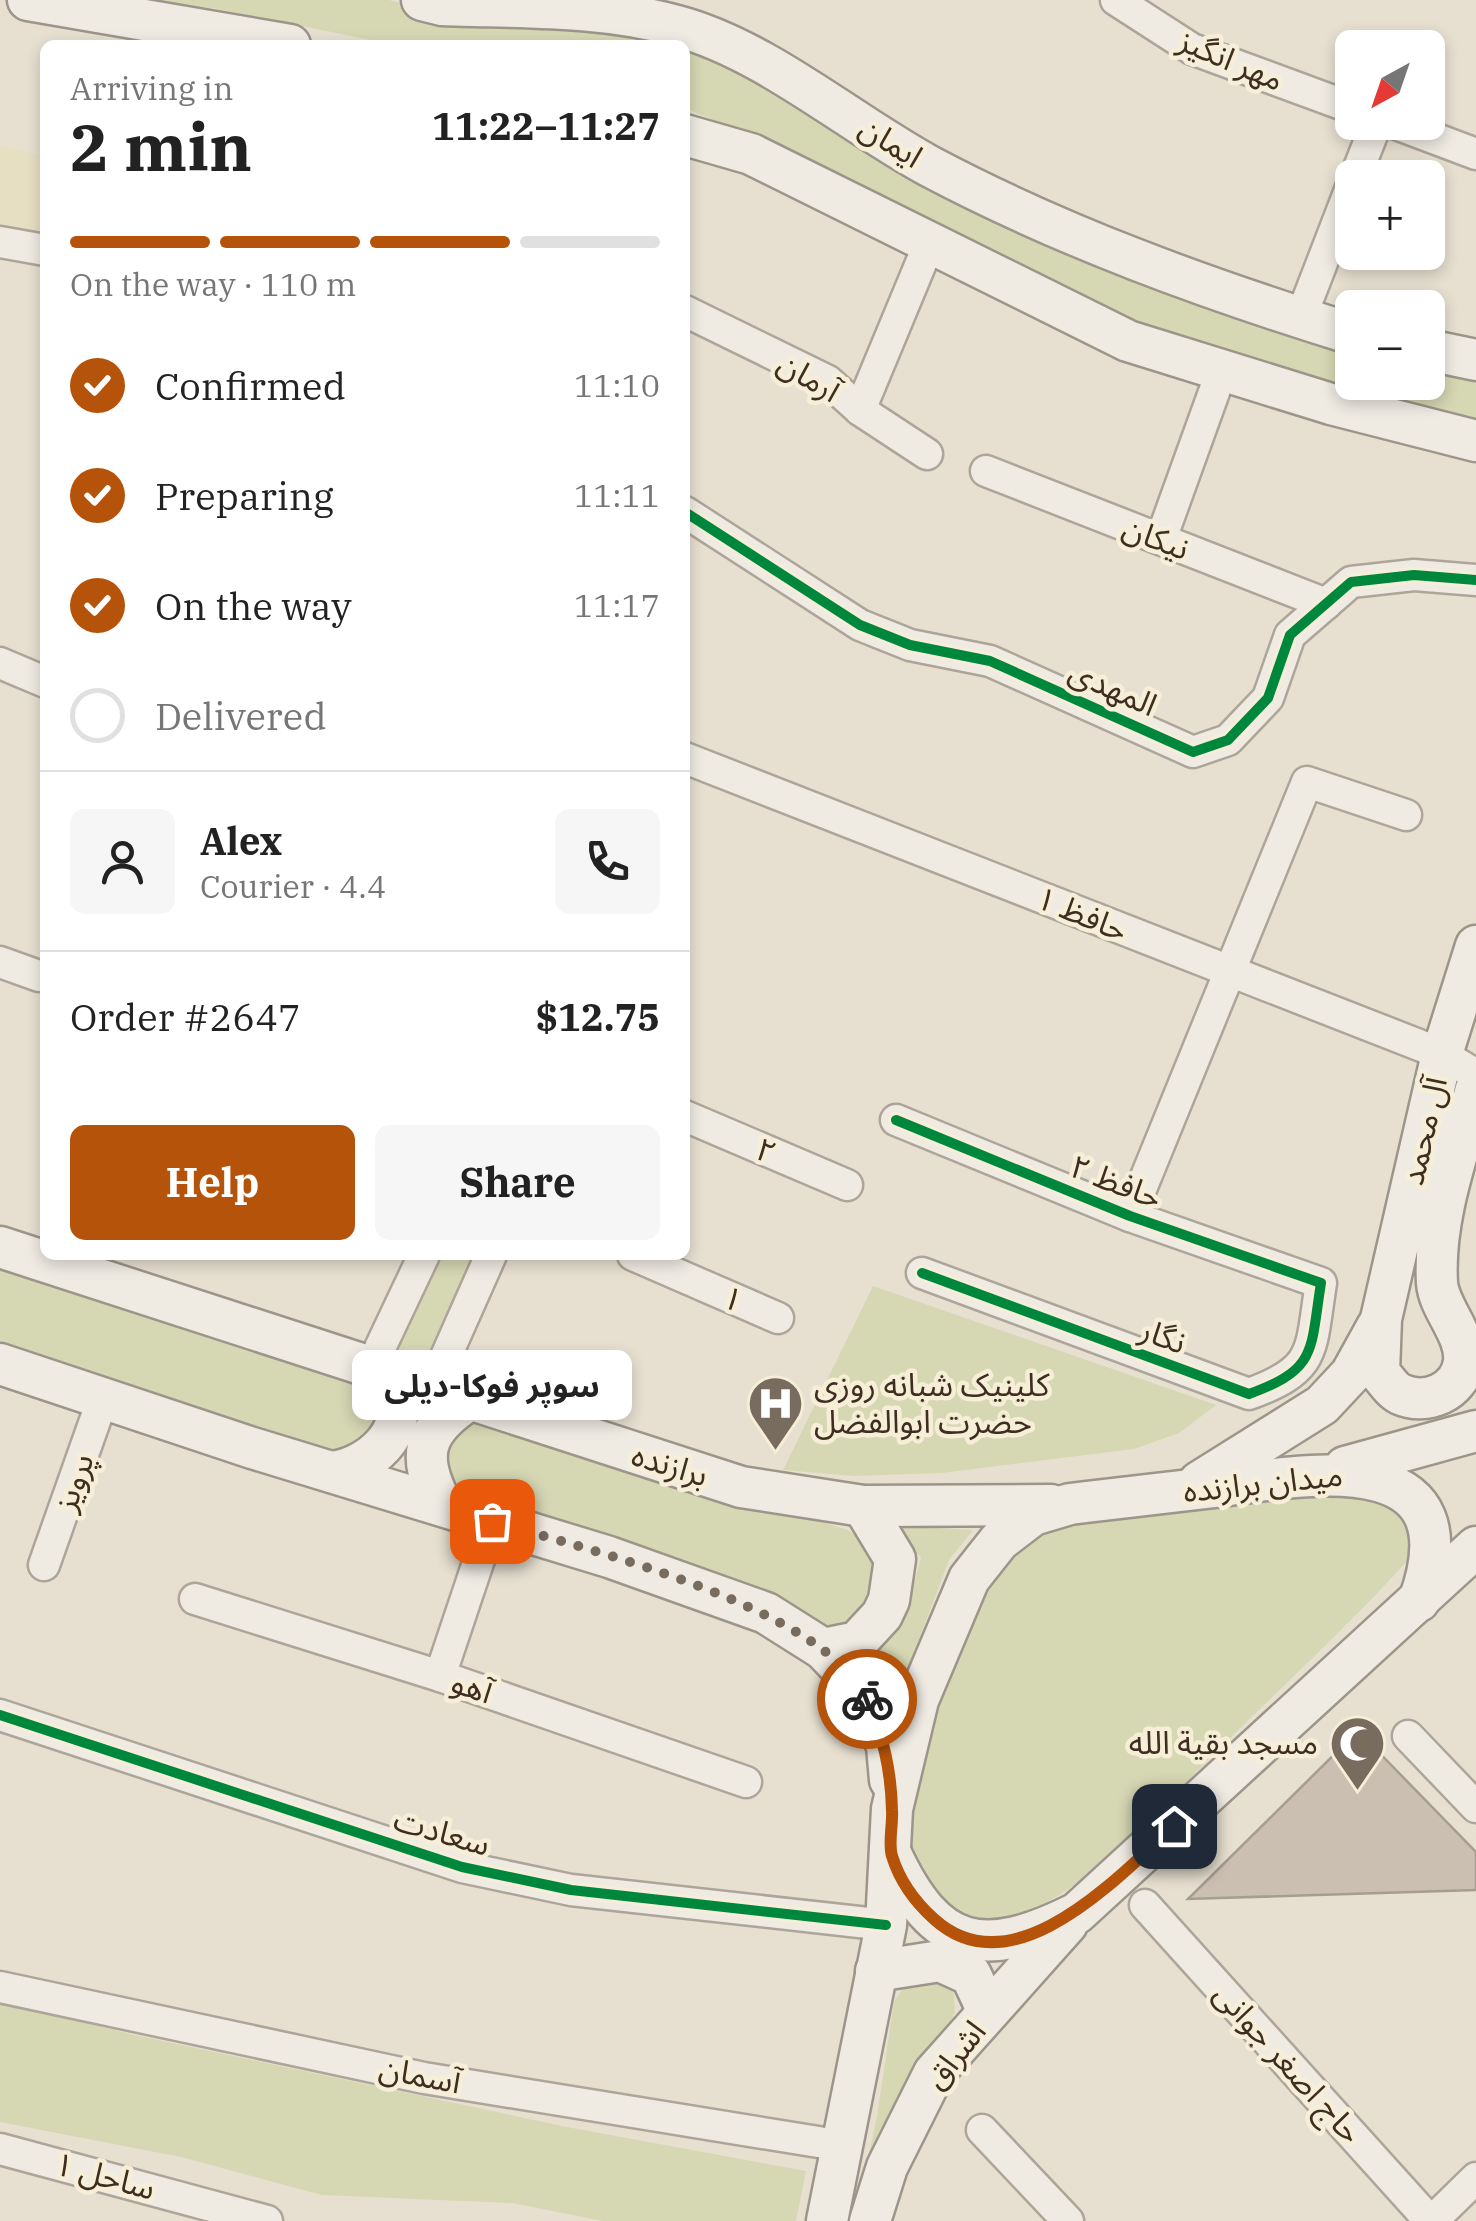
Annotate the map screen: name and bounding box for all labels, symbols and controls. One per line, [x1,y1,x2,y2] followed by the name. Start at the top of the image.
[1172,18,1290,100] street label: مهر انگیز
[1335,30,1445,140] north arrow
[1335,30,1445,400] map controls
[70,67,233,109] text: Arriving in
[432,101,660,150] text: 11:22–11:27
[70,104,252,189] text: 2 min
[852,106,931,177] street label: ایمان
[1335,160,1445,270] button: +
[70,263,356,305] text: On the way · 110 m
[1335,290,1445,400] button: −
[770,341,850,412] street label: آرمان
[70,358,125,413] icon: check
[155,361,346,410] text: Confirmed
[574,364,660,406] text: 11:10
[70,468,125,523] icon: check
[155,471,334,520] text: Preparing
[574,474,660,516] text: 11:11
[1117,505,1196,569] street label: نیکان
[70,578,125,633] icon: check
[155,581,352,630] text: On the way
[574,584,660,626] text: 11:17
[1063,649,1164,725] street label: المهدی
[155,691,327,740] text: Delivered
[70,809,175,914] button: person
[555,809,660,914] button: phone
[200,816,282,865] text: Alex
[200,865,386,907] text: Courier · 4.4
[1031,876,1134,950] street label: حافظ ۱
[70,992,301,1041] text: Order #2647
[535,992,660,1041] text: $12.75
[1390,1071,1456,1189] street label: آل محمد
[70,1125,355,1240] button: Help
[375,1125,660,1240] button: Share
[750,1127,783,1173] street label: ۲
[1065,1144,1168,1218] street label: حافظ ۲
[717,1275,750,1321] street label: ۱
[1134,1307,1192,1363] street label: نگار
[352,1351,632,1421] callout: سوپر فوکا-دیلی
[814,1363,1050,1442] place label: کلینیک شبانه روزی حضرت ابوالفضل
[384,1364,600,1406] text: سوپر فوکا-دیلی
[745,1373,805,1452] hospital icon: کلینیک شبانه روزی حضرت ابوالفضل
[627,1433,713,1495] street label: برازنده
[43,1447,103,1517] street label: پرویز
[1181,1453,1345,1511] street label: میدان برازنده
[450,1479,535,1564] pin
[465,1494,520,1549] icon: bag
[817,1649,917,1749] courier
[446,1660,500,1713] street label: آهو
[840,1672,895,1727] icon: bike
[1327,1713,1387,1792] mosque icon: مسجد بقیة الله
[1129,1721,1318,1763] place label: مسجد بقیة الله
[1132,1784,1217,1869] pin
[389,1797,495,1865] street label: سعادت
[1147,1799,1202,1854] icon: home
[1202,1973,1372,2155] street label: حاج اصغر جوانی
[914,2011,994,2098] street label: اشراق
[376,2046,466,2103] street label: آسمان
[50,2142,160,2209] street label: ساحل ۱

